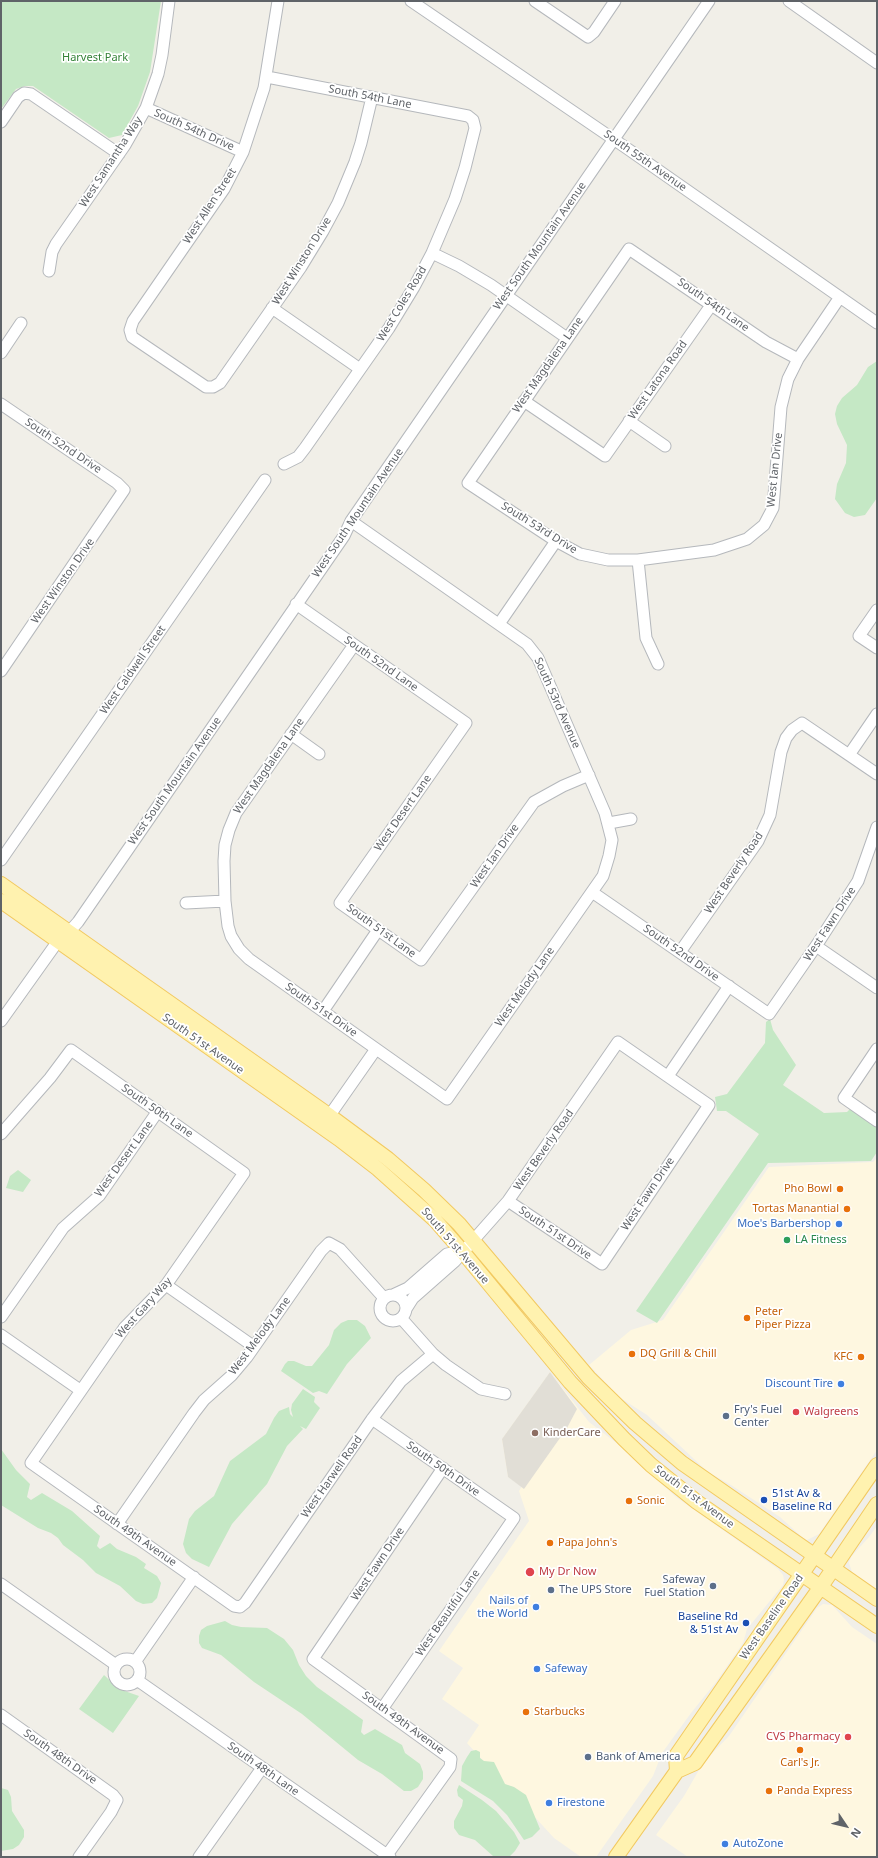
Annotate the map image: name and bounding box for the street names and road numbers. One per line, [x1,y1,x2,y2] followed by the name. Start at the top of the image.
[327,82,413,112] street label: South 54th Lane
[152,106,236,154] street label: South 54th Drive
[77,114,145,210] street label: West Samantha Way
[601,128,689,194] street label: South 55th Avenue
[181,166,239,246] street label: West Allen Street
[491,180,589,312] street label: West South Mountain Avenue
[270,215,334,307] street label: West Winston Drive
[374,264,430,344] street label: West Coles Road
[675,275,751,335] street label: South 54th Lane
[510,315,586,415] street label: West Magdalena Lane
[626,338,690,422] street label: West Latona Road
[22,416,104,476] street label: South 52nd Drive
[765,432,785,508] street label: West Ian Drive
[310,446,406,580] street label: West South Mountain Avenue
[499,499,579,557] street label: South 53rd Drive
[29,536,97,626] street label: West Winston Drive
[97,623,169,717] street label: West Caldwell Street
[342,634,420,694] street label: South 52nd Lane
[531,655,583,751] street label: South 53rd Avenue
[126,715,224,847] street label: West South Mountain Avenue
[231,716,307,816] street label: West Magdalena Lane
[372,772,434,854] street label: West Desert Lane
[468,821,522,891] street label: West Ian Drive
[702,830,766,916] street label: West Beverly Road
[801,884,859,964] street label: West Fawn Drive
[344,901,418,961] street label: South 51st Lane
[641,922,721,984] street label: South 52nd Drive
[493,945,557,1029] street label: West Melody Lane
[282,980,360,1040] street label: South 51st Drive
[160,1011,246,1077] street label: South 51st Avenue
[119,1081,195,1141] street label: South 50th Lane
[511,1107,577,1193] street label: West Beverly Road
[92,1119,156,1199] street label: West Desert Lane
[619,1155,677,1233] street label: West Fawn Drive
[516,1204,594,1262] street label: South 51st Drive
[418,1205,492,1287] street label: South 51st Avenue
[113,1275,175,1341] street label: West Gary Way
[226,1294,294,1378] street label: West Melody Lane
[299,1433,365,1521] street label: West Harwell Road
[404,1439,482,1499] street label: South 50th Drive
[652,1463,736,1531] street label: South 51st Avenue
[91,1503,179,1569] street label: South 49th Avenue
[349,1525,407,1603] street label: West Fawn Drive
[413,1567,483,1659] street label: West Beautiful Lane
[738,1572,806,1662] street label: West Baseline Road
[359,1689,447,1757] street label: South 49th Avenue
[21,1727,99,1787] street label: South 48th Drive
[225,1739,301,1799] street label: South 48th Lane

